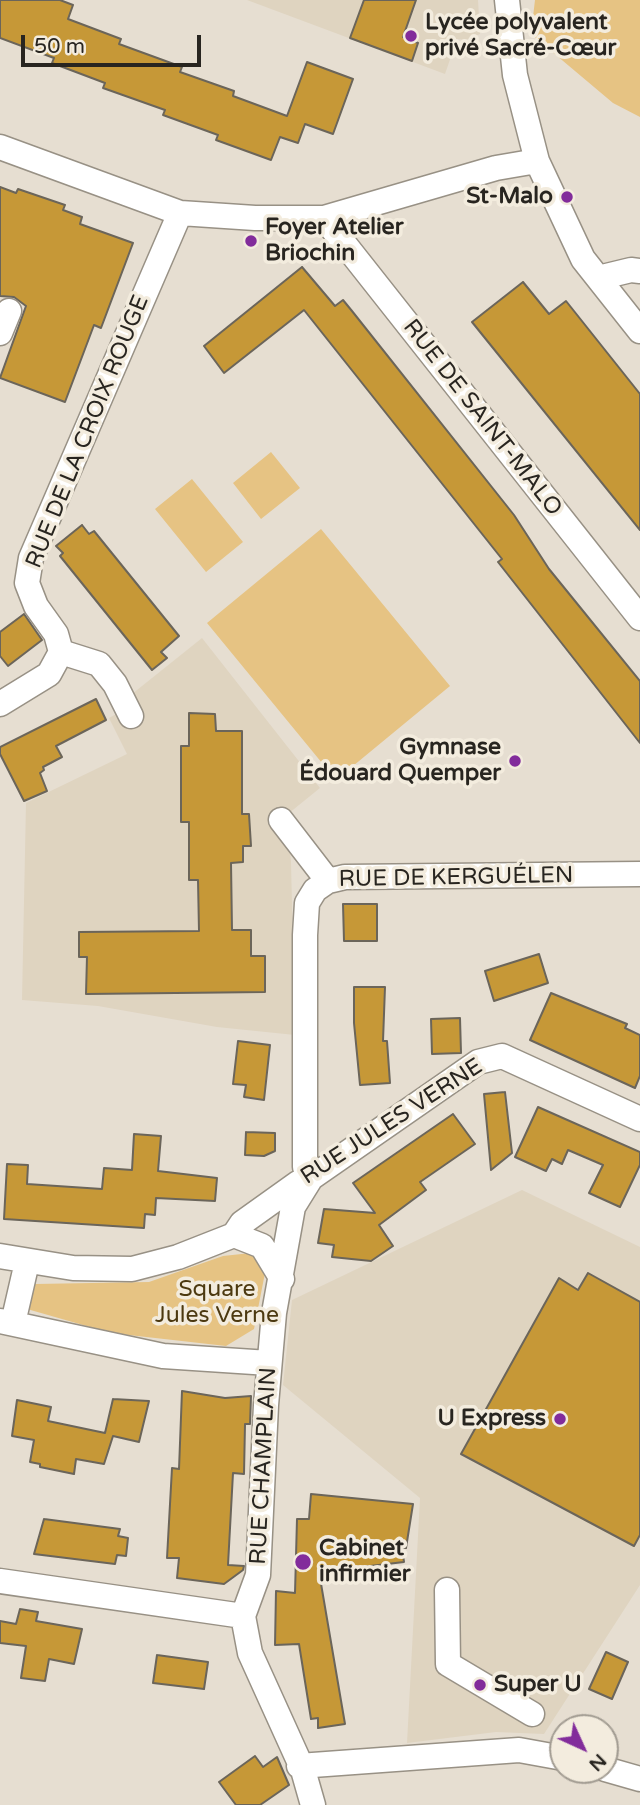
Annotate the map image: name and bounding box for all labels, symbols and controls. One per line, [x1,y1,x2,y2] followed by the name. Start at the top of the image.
[425,9,616,63] place label: Lycée polyvalent privé Sacré-Cœur
[24,21,205,65] scale bar
[403,28,419,44] marker: Lycée polyvalent privé Sacré-Cœur
[34,34,85,59] text: 50 m
[466,183,553,211] place label: St-Malo
[559,189,575,205] marker: St-Malo
[265,214,403,268] place label: Foyer Atelier Briochin
[243,233,259,249] marker: Foyer Atelier Briochin
[21,292,155,572] street label: RUE DE LA CROIX ROUGE
[397,314,567,522] street label: RUE DE SAINT-MALO
[299,734,501,788] place label: Gymnase Édouard Quemper
[507,753,523,769] marker: Gymnase Édouard Quemper
[338,862,574,894] street label: RUE DE KERGUÉLEN
[296,1053,488,1191] street label: RUE JULES VERNE
[155,1276,279,1330] park label: Square Jules Verne
[245,1367,283,1565] street label: RUE CHAMPLAIN
[437,1405,546,1433] place label: U Express
[552,1411,568,1427] marker: U Express
[319,1535,411,1589] place label: Cabinet infirmier
[293,1552,313,1572] marker: Cabinet infirmier
[494,1671,582,1699] place label: Super U
[472,1677,488,1693] marker: Super U
[549,1714,619,1784] north arrow
[584,1749,611,1776] text: N

